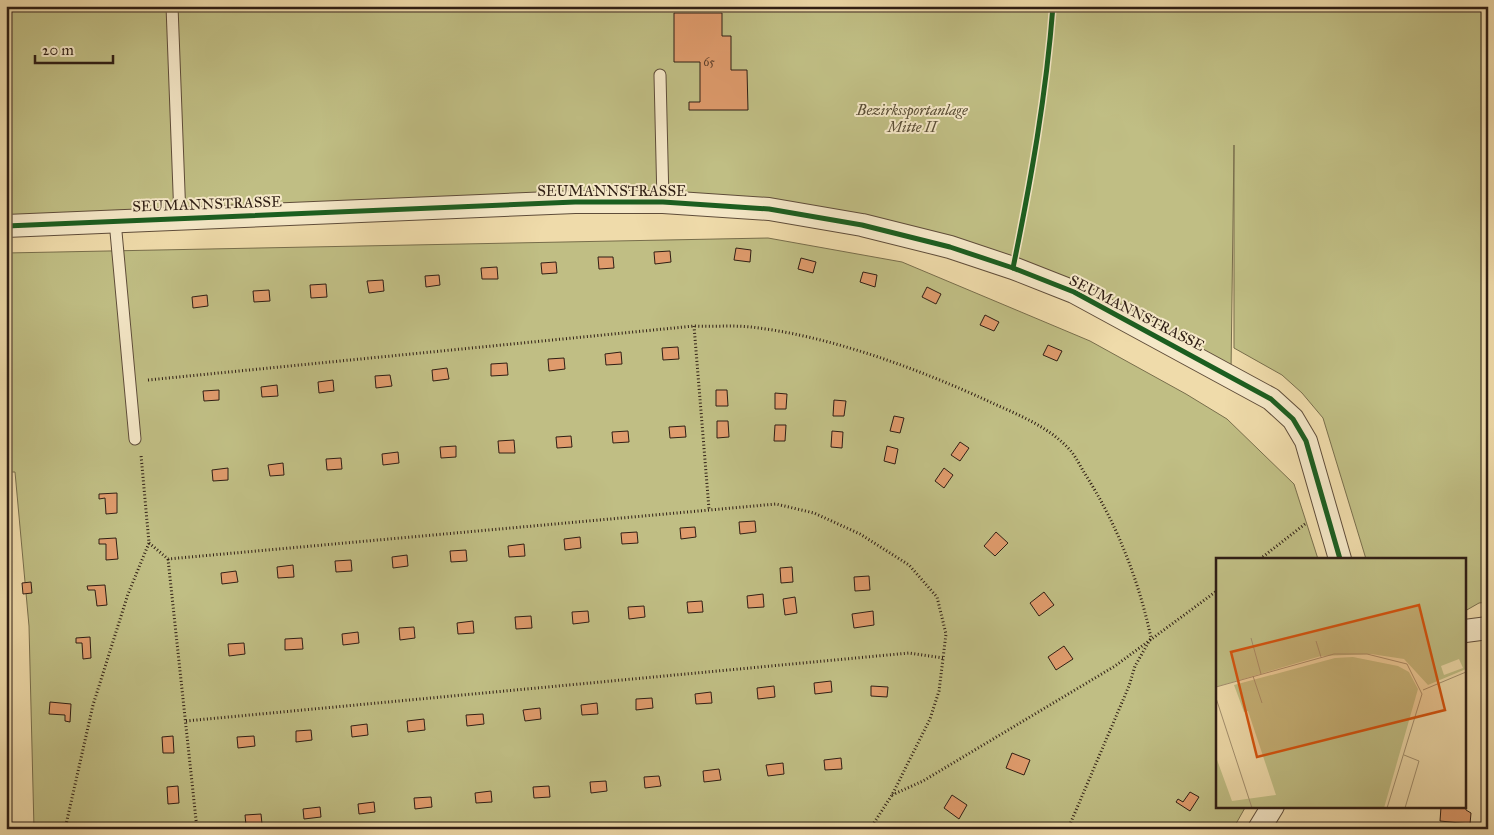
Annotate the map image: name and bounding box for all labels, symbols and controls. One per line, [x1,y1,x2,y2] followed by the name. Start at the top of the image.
[35,32,112,64] scale bar
[42,41,74,59] text: 20 m
[703,55,715,69] house number: 65
[855,101,968,136] park label: Bezirkssportanlage Mitte II
[537,182,687,200] street label: SEUMANNSTRASSE
[132,192,282,216] street label: SEUMANNSTRASSE
[1066,271,1208,355] street label: SEUMANNSTRASSE
[1216,558,1466,808] inset map

